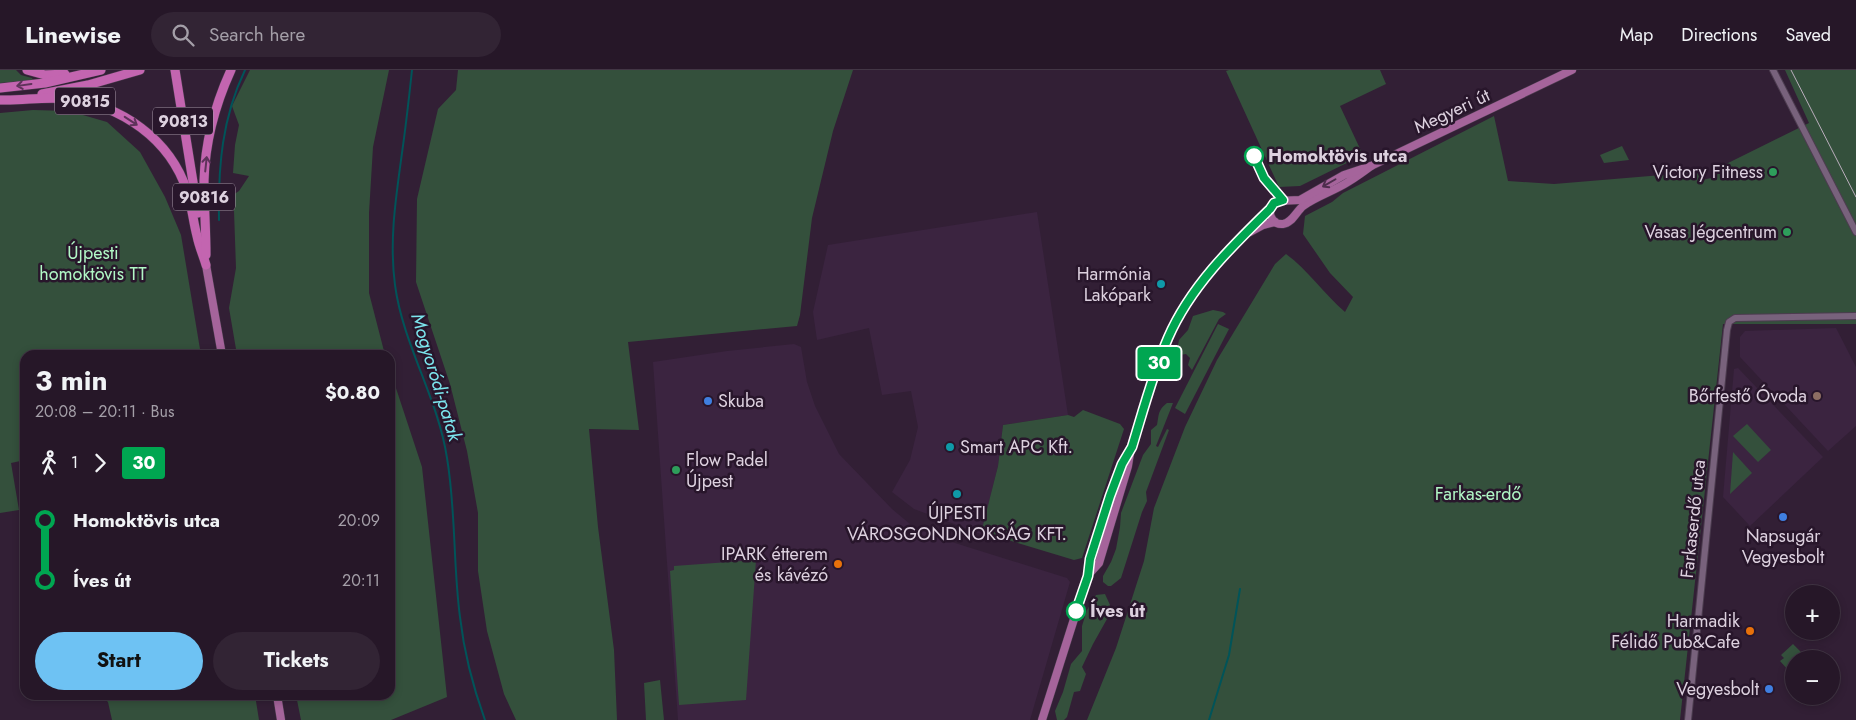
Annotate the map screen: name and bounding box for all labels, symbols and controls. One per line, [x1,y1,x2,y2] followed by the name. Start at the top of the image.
[151,12,501,57] search box
[25,17,121,52] text: Linewise
[169,21,197,49] icon: search
[209,21,305,48] text: Search here
[1620,22,1653,48] text: Map
[1681,22,1757,48] text: Directions
[1785,22,1831,48] text: Saved
[16,80,32,90] one-way arrow
[1410,82,1495,140] street label: Megyeri út
[55,88,115,114] road number: 90815
[153,107,213,134] road number: 90813
[124,116,138,126] one-way arrow
[1268,143,1407,169] place label: Homoktövis utca
[1244,146,1264,166] marker: Homoktövis utca
[201,156,210,172] one-way arrow
[1652,159,1763,185] place label: Victory Fitness
[1767,166,1779,178] marker: Victory Fitness
[1322,178,1336,188] one-way arrow
[173,184,235,210] road number: 90816
[1645,219,1777,245] place label: Vasas Jégcentrum
[1781,226,1793,238] marker: Vasas Jégcentrum
[39,240,147,287] park label: Újpesti homoktövis TT
[1077,261,1151,308] place label: Harmónia Lakópark
[1155,278,1167,290] marker: Harmónia Lakópark
[404,310,469,445] water label: Mogyoródi-patak
[1136,347,1182,379] line badge: 30
[1147,350,1171,376] text: 30
[35,360,108,401] text: 3 min
[325,379,380,406] text: $0.80
[1689,383,1807,409] place label: Bőrfestő Óvoda
[718,388,764,414] place label: Skuba
[1811,390,1823,402] marker: Bőrfestő Óvoda
[702,395,714,407] marker: Skuba
[35,400,174,423] text: 20:08 – 20:11 · Bus
[960,434,1073,460] place label: Smart APC Kft.
[944,441,956,453] marker: Smart APC Kft.
[686,447,768,494] place label: Flow Padel Újpest
[35,449,63,477] icon: walk
[86,449,114,477] icon: forward
[132,450,155,476] text: 30
[71,451,78,474] text: 1
[1674,458,1712,580] street label: Farkaserdő utca
[670,464,682,476] marker: Flow Padel Újpest
[1435,481,1521,507] park label: Farkas-erdő
[951,488,963,500] marker: ÚJPESTI VÁROSGONDNOKSÁG KFT.
[847,500,1067,547] place label: ÚJPESTI VÁROSGONDNOKSÁG KFT.
[73,507,220,534] text: Homoktövis utca
[338,509,380,532] text: 20:09
[1777,511,1789,523] marker: Napsugár Vegyesbolt
[1742,523,1825,570] place label: Napsugár Vegyesbolt
[721,541,828,588] place label: IPARK étterem és kávézó
[832,558,844,570] marker: IPARK étterem és kávézó
[73,567,131,594] text: Íves út
[342,569,380,592] text: 20:11
[1785,585,1840,705] map controls
[1785,585,1840,640] button: +
[1090,598,1145,624] place label: Íves út
[1066,601,1086,621] marker: Íves út
[1611,608,1740,655] place label: Harmadik Félidő Pub&Cafe
[1744,625,1756,637] marker: Harmadik Félidő Pub&Cafe
[35,632,203,690] button: Start
[213,632,380,690] button: Tickets
[1785,650,1840,705] button: −
[1676,676,1760,702] place label: Vegyesbolt
[1763,683,1775,695] marker: Vegyesbolt

